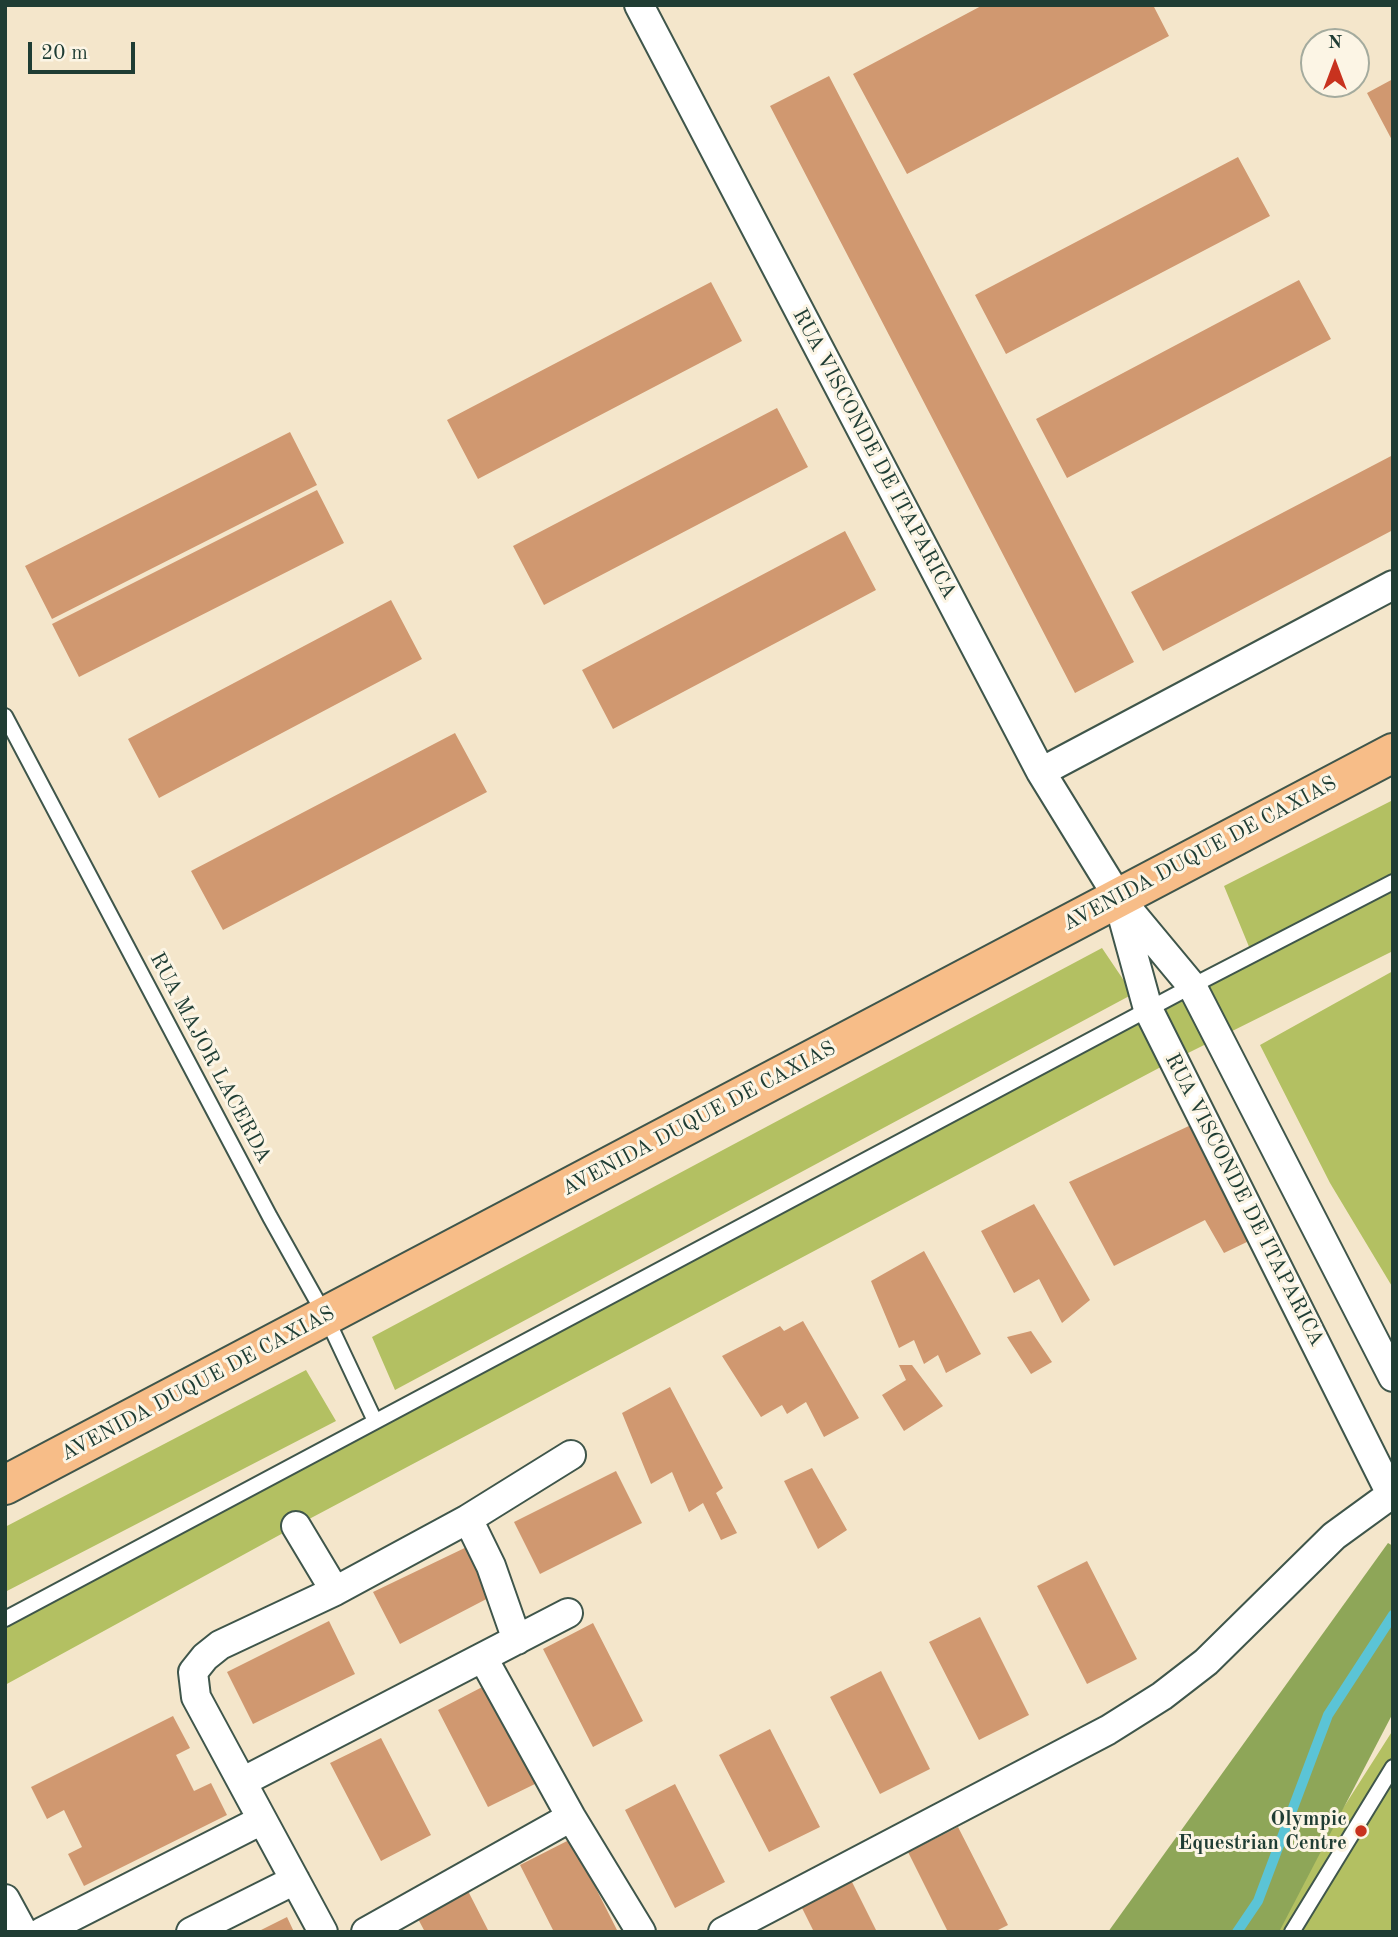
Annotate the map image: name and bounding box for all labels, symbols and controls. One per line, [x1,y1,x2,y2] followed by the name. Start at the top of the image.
[32,28,138,72] scale bar
[1300,28,1370,98] north arrow
[1328,34,1342,53] text: N
[41,43,88,64] text: 20 m
[787,304,961,604] street label: RUA VISCONDE DE ITAPARICA
[1059,771,1341,937] street label: AVENIDA DUQUE DE CAXIAS
[144,948,276,1168] street label: RUA MAJOR LACERDA
[558,1036,840,1202] street label: AVENIDA DUQUE DE CAXIAS
[1159,1049,1329,1351] street label: RUA VISCONDE DE ITAPARICA
[57,1301,339,1467] street label: AVENIDA DUQUE DE CAXIAS
[1178,1806,1347,1856] place label: Olympic Equestrian Centre
[1353,1823,1369,1839] marker: Olympic Equestrian Centre

